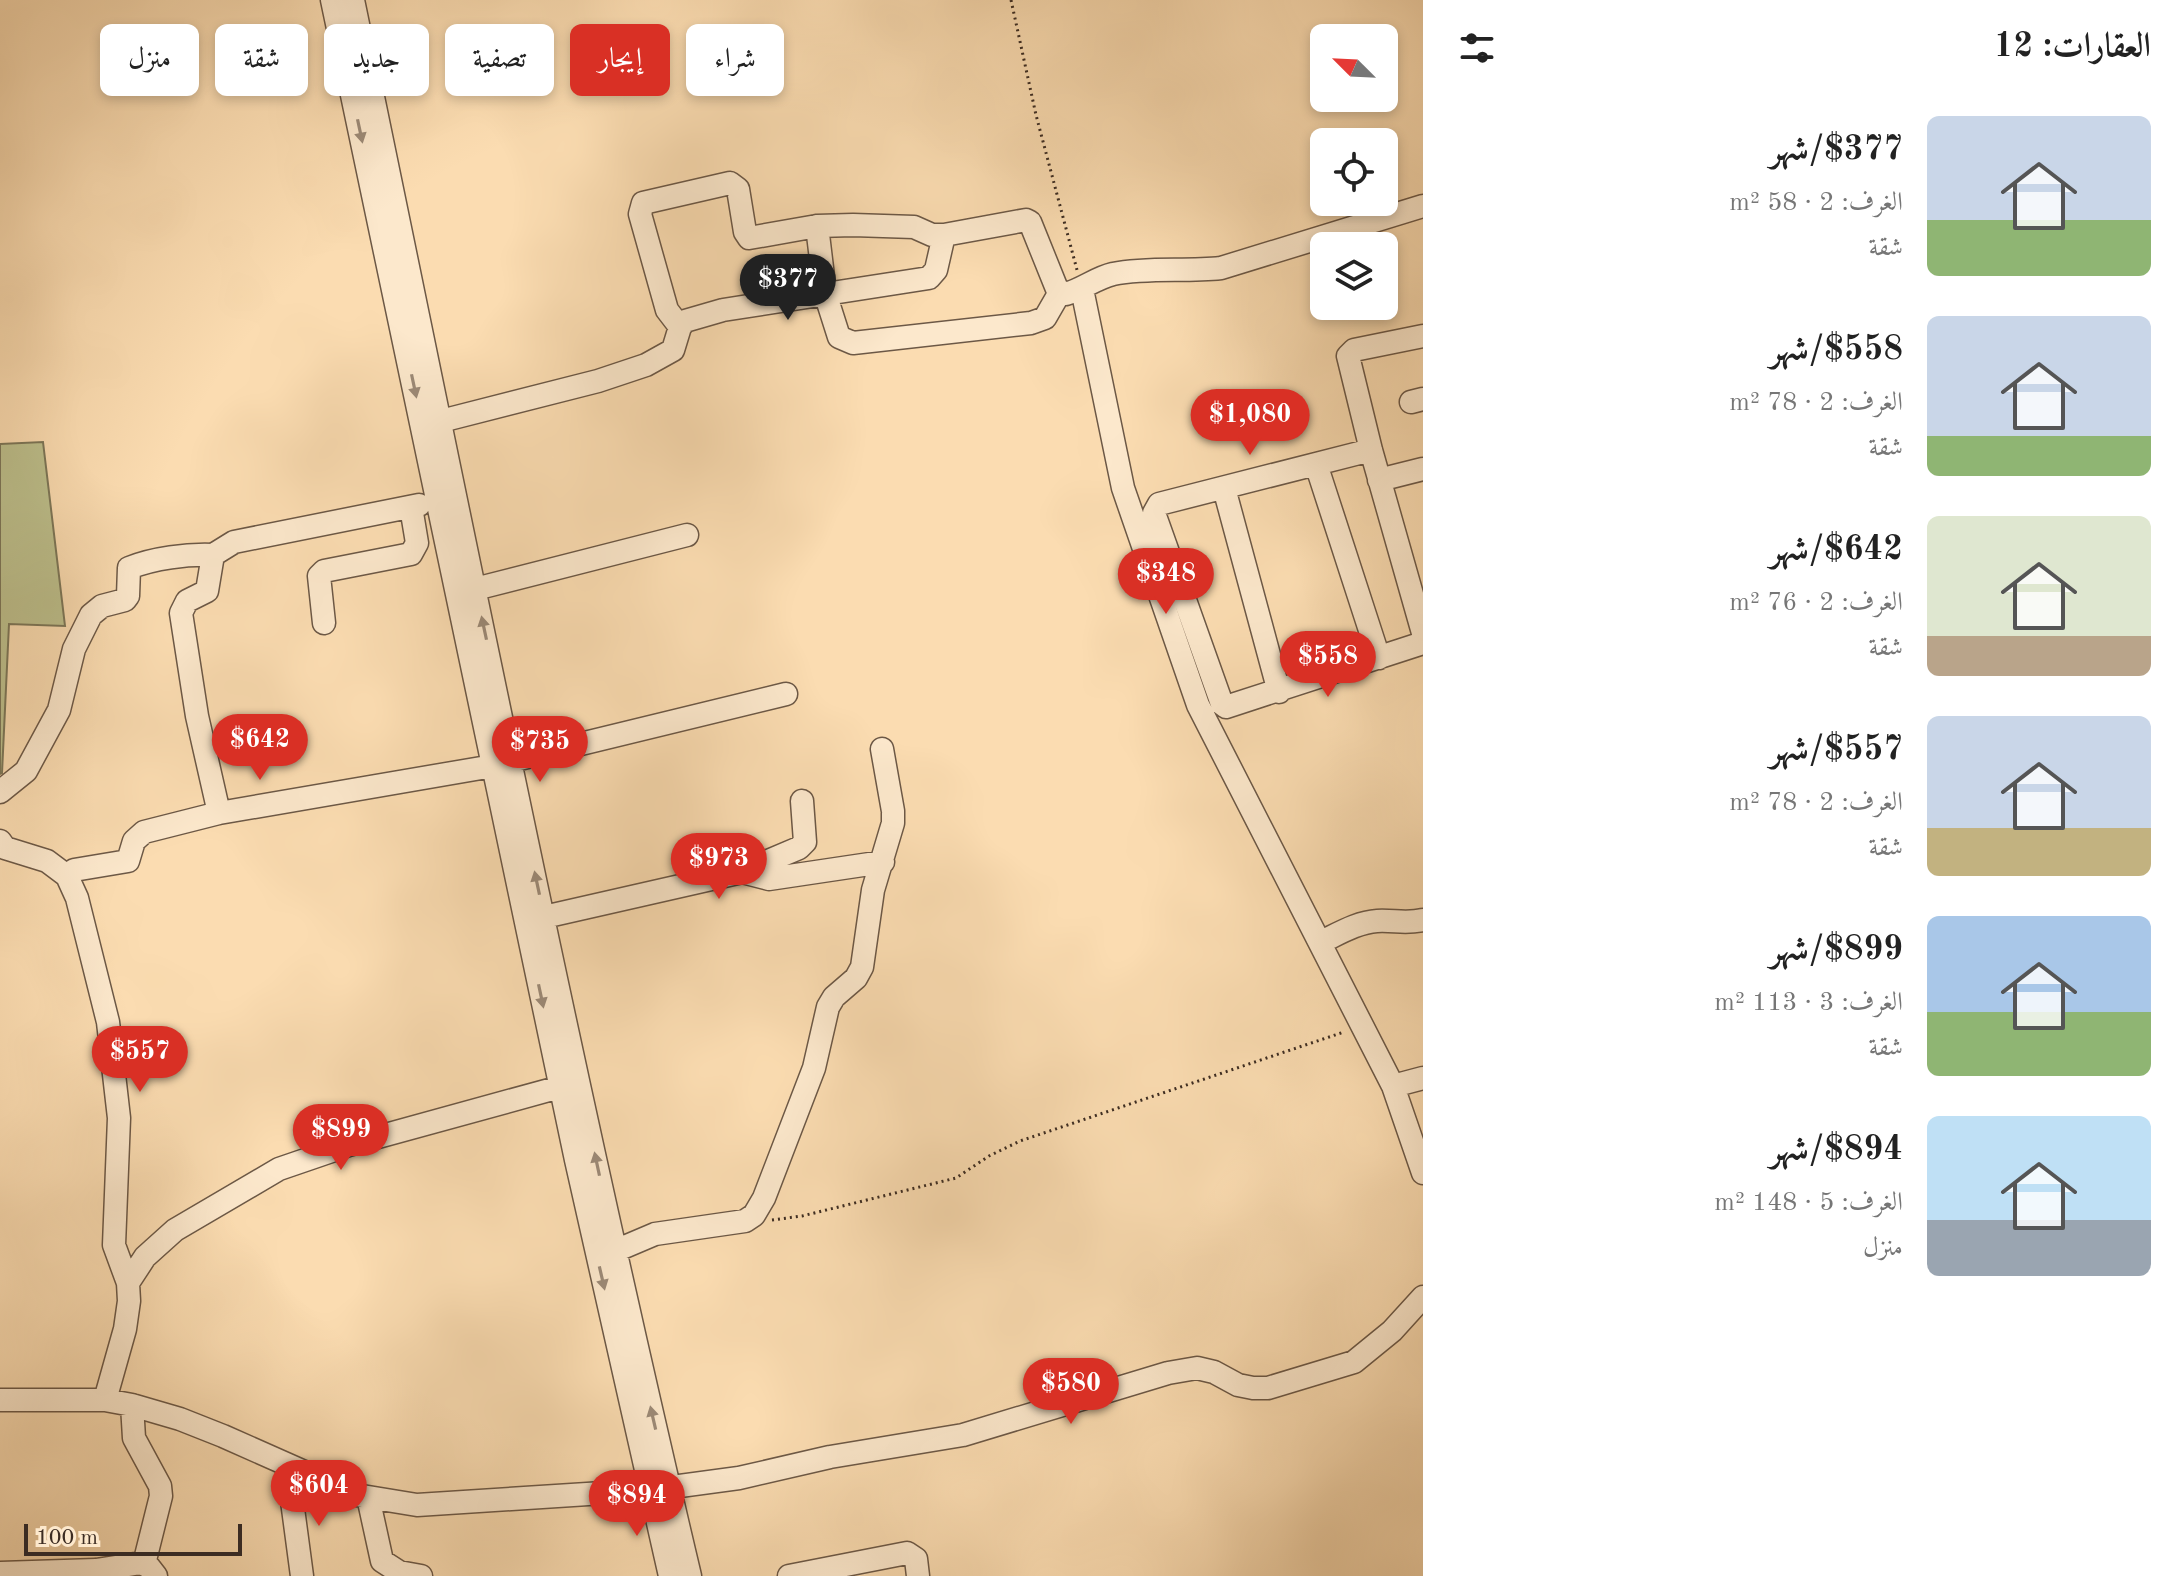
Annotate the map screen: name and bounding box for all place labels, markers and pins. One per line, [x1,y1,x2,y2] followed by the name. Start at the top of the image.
[741,254,835,322] pin: $377
[1185,389,1315,457] pin: $1,080
[1119,548,1213,616] pin: $348
[1281,631,1375,699] pin: $558
[213,714,307,782] pin: $642
[493,716,587,784] pin: $735
[672,833,766,901] pin: $973
[93,1026,187,1094] pin: $557
[294,1104,388,1172] pin: $899
[1024,1358,1118,1426] pin: $580
[272,1460,366,1528] pin: $604
[590,1470,684,1538] pin: $894

